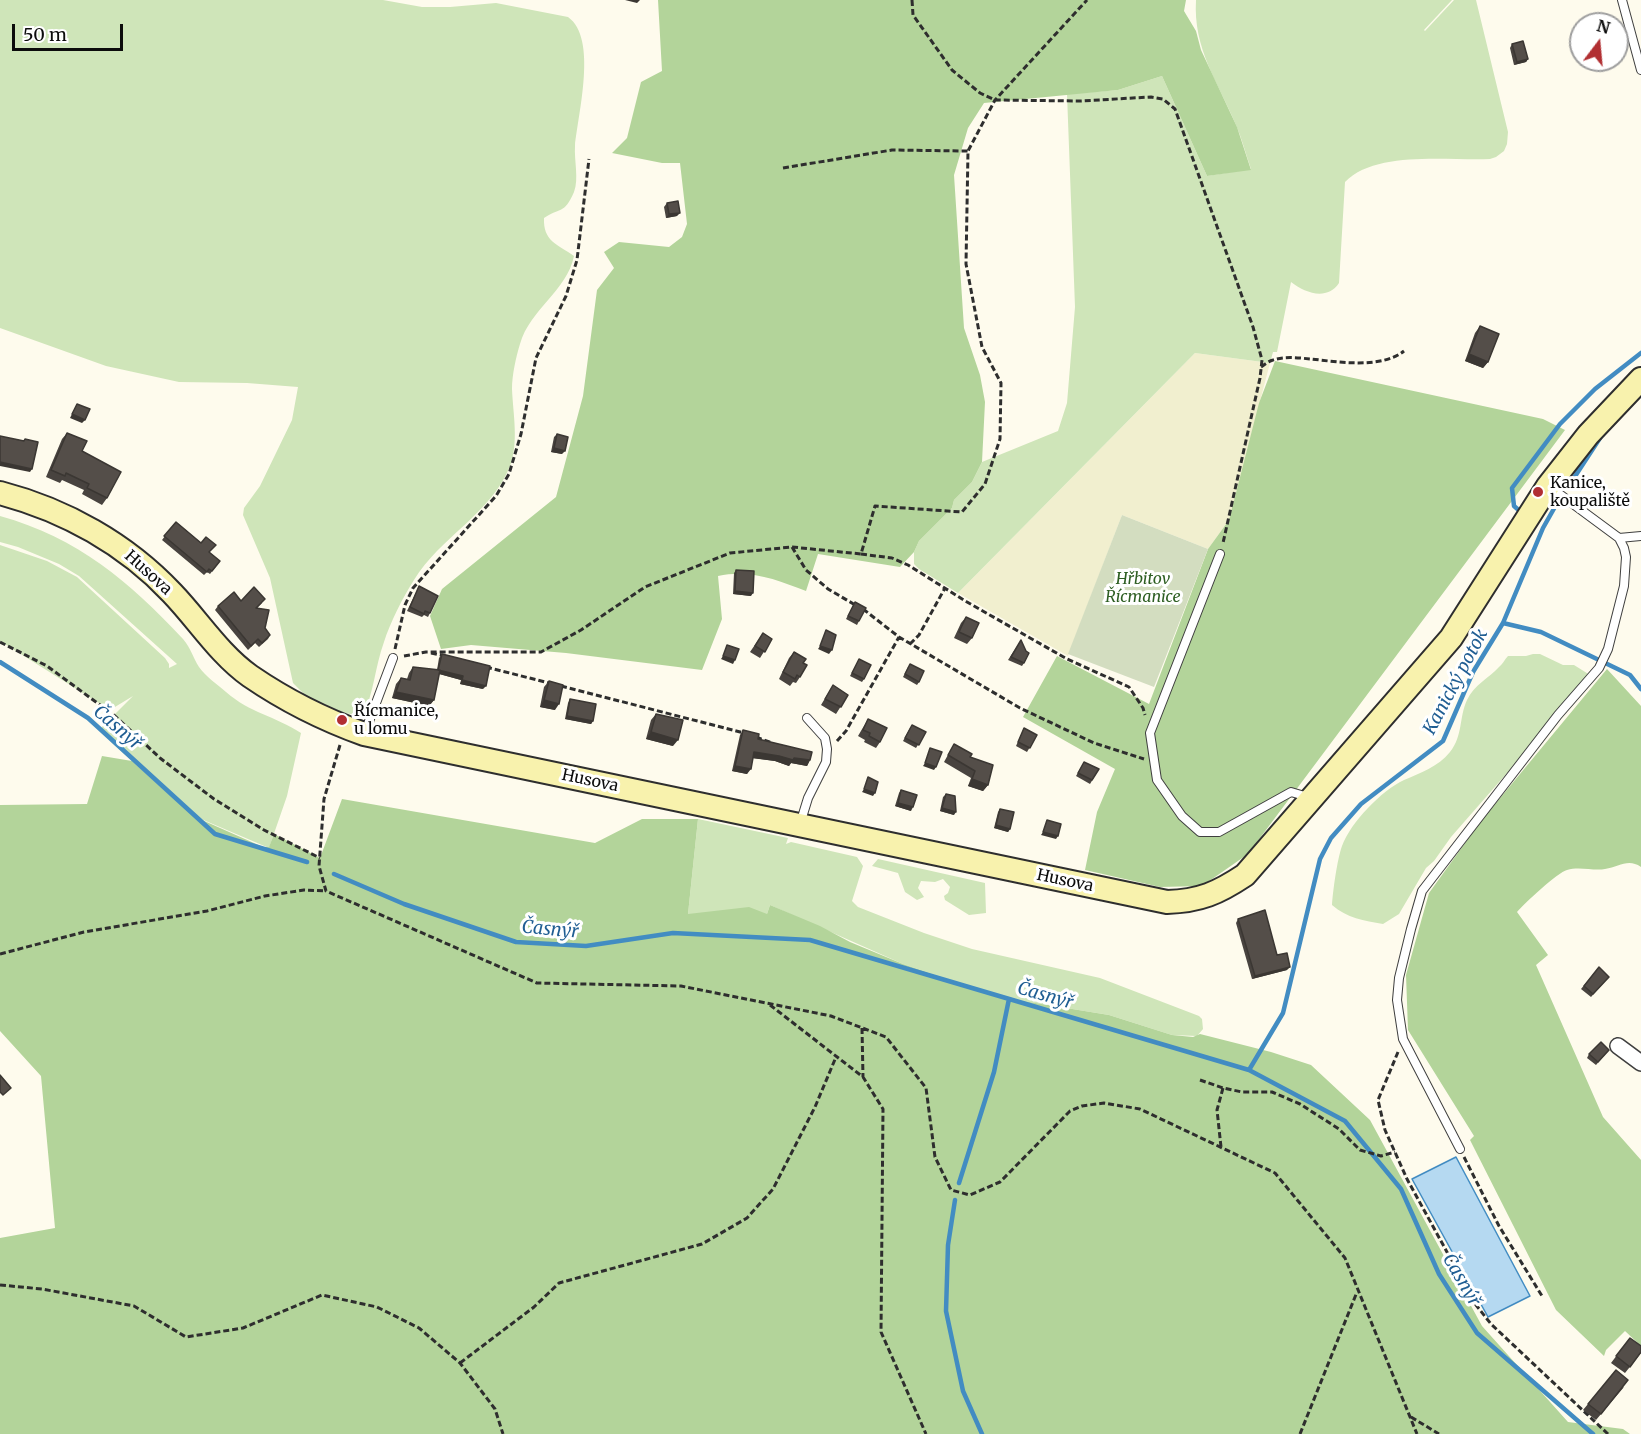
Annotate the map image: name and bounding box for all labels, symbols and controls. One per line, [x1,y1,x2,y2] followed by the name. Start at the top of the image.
[15,12,126,50] scale bar
[1569,12,1629,72] north arrow
[1595,15,1612,38] text: N
[23,23,67,46] text: 50 m
[1550,473,1630,511] place label: Kanice, koupaliště
[1531,485,1545,499] marker: Kanice, koupaliště
[120,547,176,599] street label: Husova
[1105,569,1181,607] park label: Hřbitov Řícmanice
[1419,626,1493,738] water label: Kanický potok
[88,701,146,755] water label: Časnýř
[354,701,439,739] place label: Řícmanice, u lomu
[335,713,349,727] marker: Řícmanice, u lomu
[560,766,620,796] street label: Husova
[1035,866,1095,896] street label: Husova
[521,917,579,943] water label: Časnýř
[1015,978,1075,1014] water label: Časnýř
[1437,1250,1485,1310] water label: Časnýř

